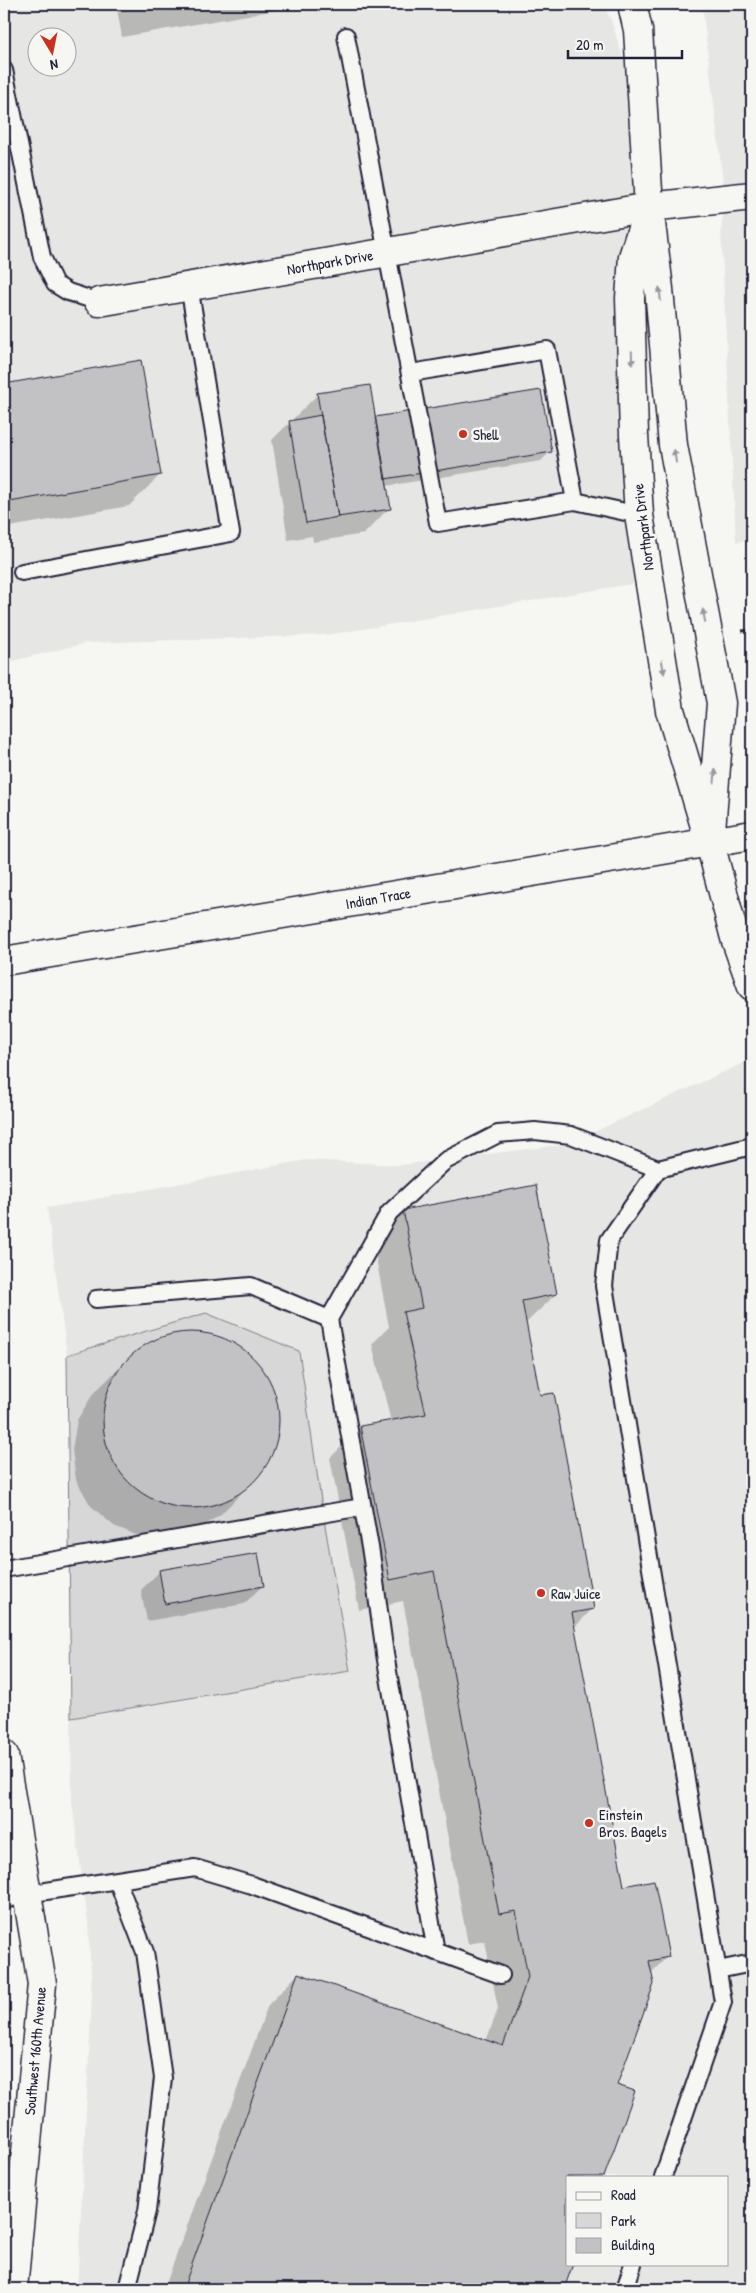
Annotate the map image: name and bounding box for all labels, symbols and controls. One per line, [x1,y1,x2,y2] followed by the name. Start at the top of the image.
[28,28,78,78] north arrow
[568,28,682,60] scale bar
[576,34,603,55] text: 20 m
[48,55,60,75] text: N
[285,244,375,280] street label: Northpark Drive
[655,286,663,302] one-way arrow
[628,351,636,367] one-way arrow
[473,424,499,445] place label: Shell
[457,428,469,440] marker: Shell
[671,447,679,463] one-way arrow
[627,482,659,572] street label: Northpark Drive
[700,607,708,623] one-way arrow
[659,659,667,675] one-way arrow
[711,768,719,784] one-way arrow
[344,882,412,914] street label: Indian Trace
[551,1583,601,1604] place label: Raw Juice
[535,1587,547,1599] marker: Raw Juice
[599,1804,667,1842] place label: Einstein Bros. Bagels
[583,1817,595,1829] marker: Einstein Bros. Bagels
[19,1986,51,2116] street label: Southwest 160th Avenue
[566,2176,728,2266] legend
[611,2184,636,2205] text: Road
[611,2210,636,2231] text: Park
[611,2234,655,2255] text: Building

